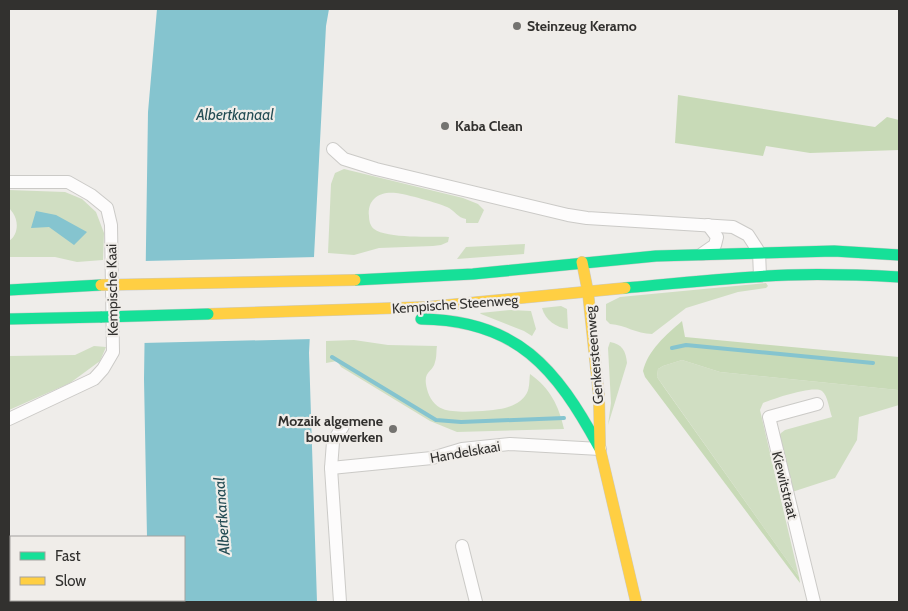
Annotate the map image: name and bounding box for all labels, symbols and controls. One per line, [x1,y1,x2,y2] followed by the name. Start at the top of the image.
[527,17,637,35] place label: Steinzeug Keramo
[511,20,523,32] marker: Steinzeug Keramo
[195,106,274,124] water label: Albertkanaal
[455,117,523,135] place label: Kaba Clean
[439,120,451,132] marker: Kaba Clean
[102,244,122,336] street label: Kempische Kaai
[391,291,520,317] street label: Kempische Steenweg
[581,304,607,405] street label: Genkersteenweg
[278,412,383,446] place label: Mozaik algemene bouwwerken
[387,423,399,435] marker: Mozaik algemene bouwwerken
[428,437,502,467] street label: Handelskaai
[768,449,802,521] street label: Kiewitstraat
[210,476,234,556] water label: Albertkanaal
[10,536,185,601] legend
[55,547,80,565] text: Fast
[55,572,86,590] text: Slow

